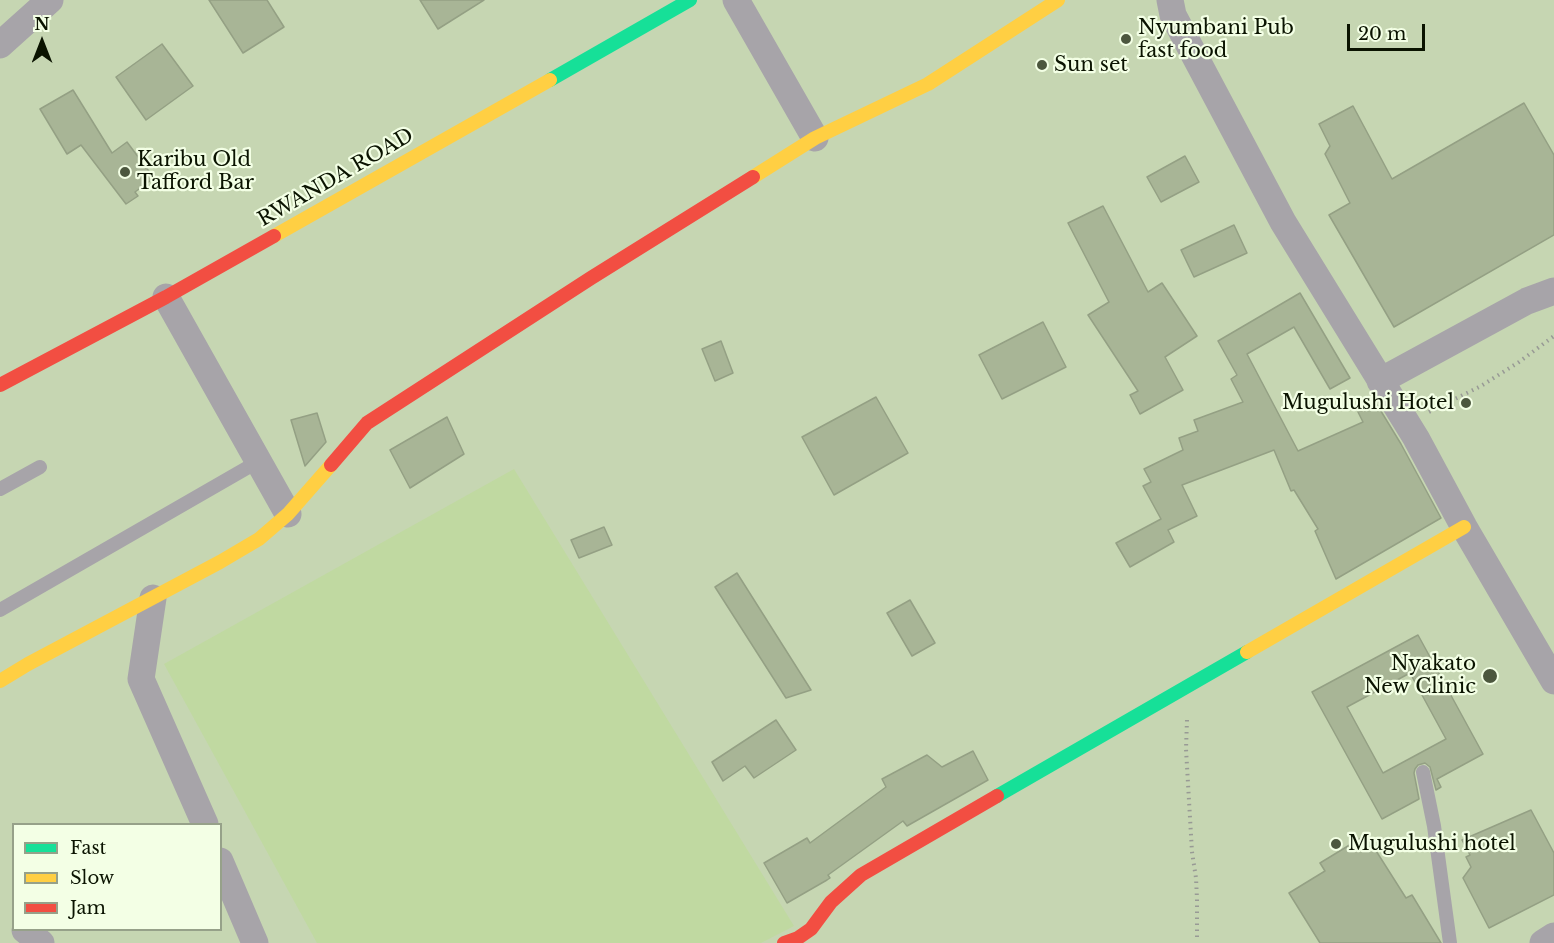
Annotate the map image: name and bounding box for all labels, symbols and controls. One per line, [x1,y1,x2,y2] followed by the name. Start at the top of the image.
[12,12,72,72] north arrow
[1350,12,1428,50] scale bar
[34,14,50,34] text: N
[1138,16,1294,63] place label: Nyumbani Pub fast food
[1358,23,1406,45] text: 20 m
[1119,32,1133,46] marker: Nyumbani Pub fast food
[1054,53,1128,77] place label: Sun set
[1035,58,1049,72] marker: Sun set
[254,124,418,232] street label: RWANDA ROAD
[137,148,254,195] place label: Karibu Old Tafford Bar
[118,165,132,179] marker: Karibu Old Tafford Bar
[1282,391,1454,415] place label: Mugulushi Hotel
[1459,396,1473,410] marker: Mugulushi Hotel
[1364,652,1476,699] place label: Nyakato New Clinic
[1481,667,1499,685] marker: Nyakato New Clinic
[12,823,222,931] legend
[1348,832,1516,856] place label: Mugulushi hotel
[70,837,106,859] text: Fast
[1329,837,1343,851] marker: Mugulushi hotel
[70,867,114,889] text: Slow
[70,897,106,919] text: Jam

